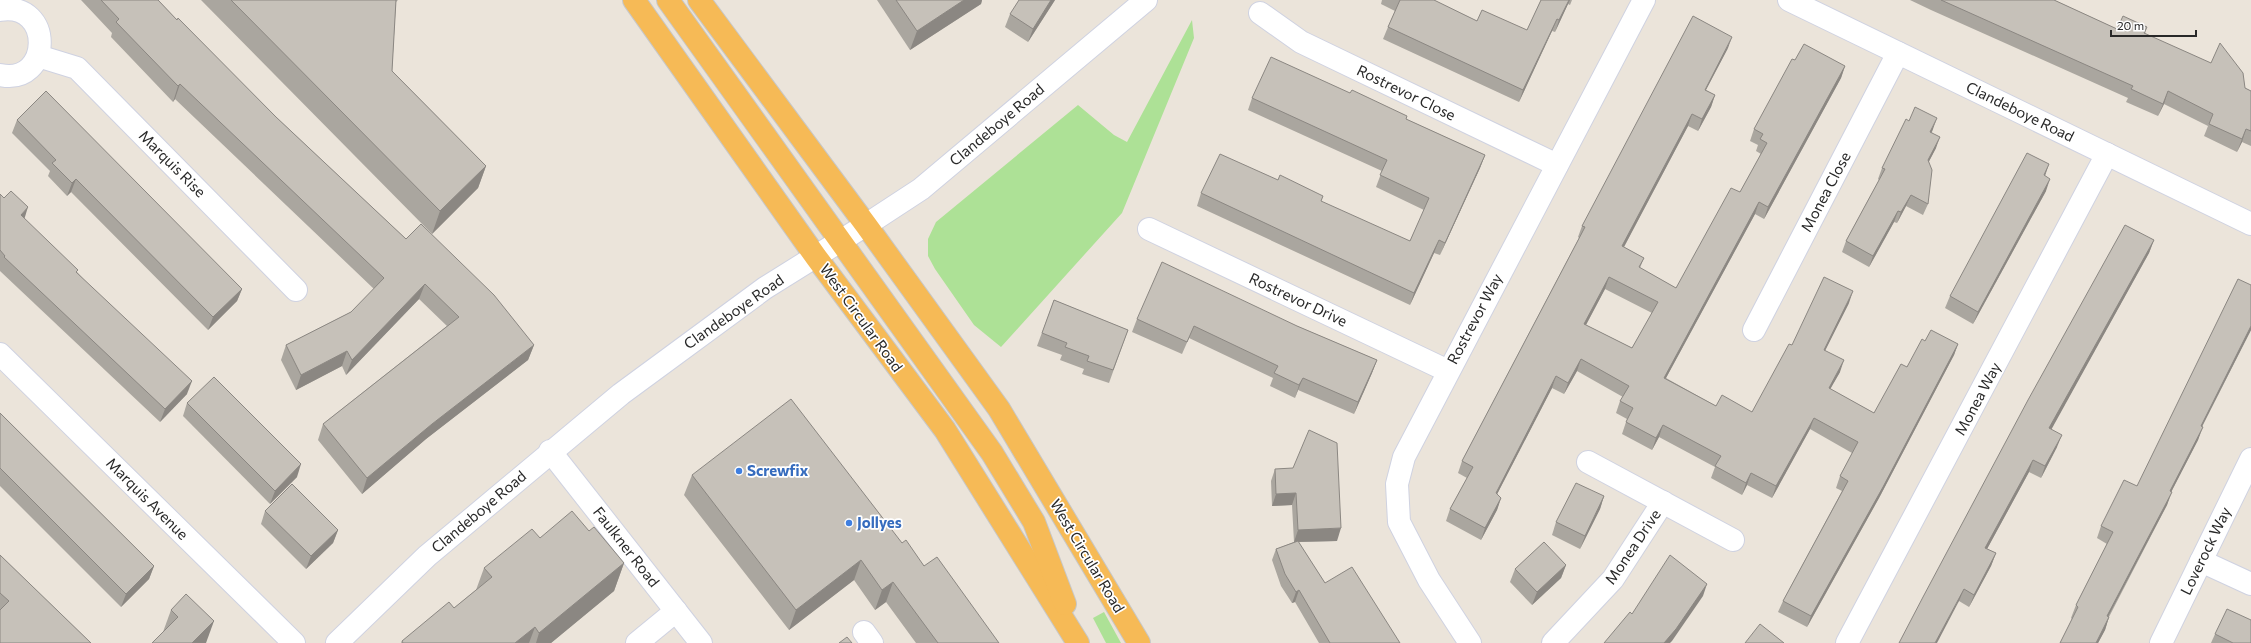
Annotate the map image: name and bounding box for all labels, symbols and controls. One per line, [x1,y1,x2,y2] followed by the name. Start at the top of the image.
[2111,12,2196,38] scale bar
[2117,18,2144,32] text: 20 m
[1354,60,1459,124] street label: Rostrevor Close
[1963,77,2077,145] street label: Clandeboye Road
[945,79,1047,169] street label: Clandeboye Road
[136,126,210,201] street label: Marquis Rise
[1796,148,1854,235] street label: Monea Close
[817,260,907,375] street label: West Circular Road
[1246,268,1350,330] street label: Rostrevor Drive
[680,270,787,352] street label: Clandeboye Road
[1443,270,1506,367] street label: Rostrevor Way
[1950,359,2004,438] street label: Monea Way
[103,454,192,543] street label: Marquis Avenue
[747,461,809,479] place label: Screwfix
[427,466,529,556] street label: Clandeboye Road
[734,466,744,476] marker: Screwfix
[1047,495,1129,615] street label: West Circular Road
[590,503,664,590] street label: Faulkner Road
[2176,503,2234,598] street label: Loverock Way
[1600,505,1664,587] street label: Monea Drive
[857,513,902,531] place label: Jollyes
[844,518,854,528] marker: Jollyes

